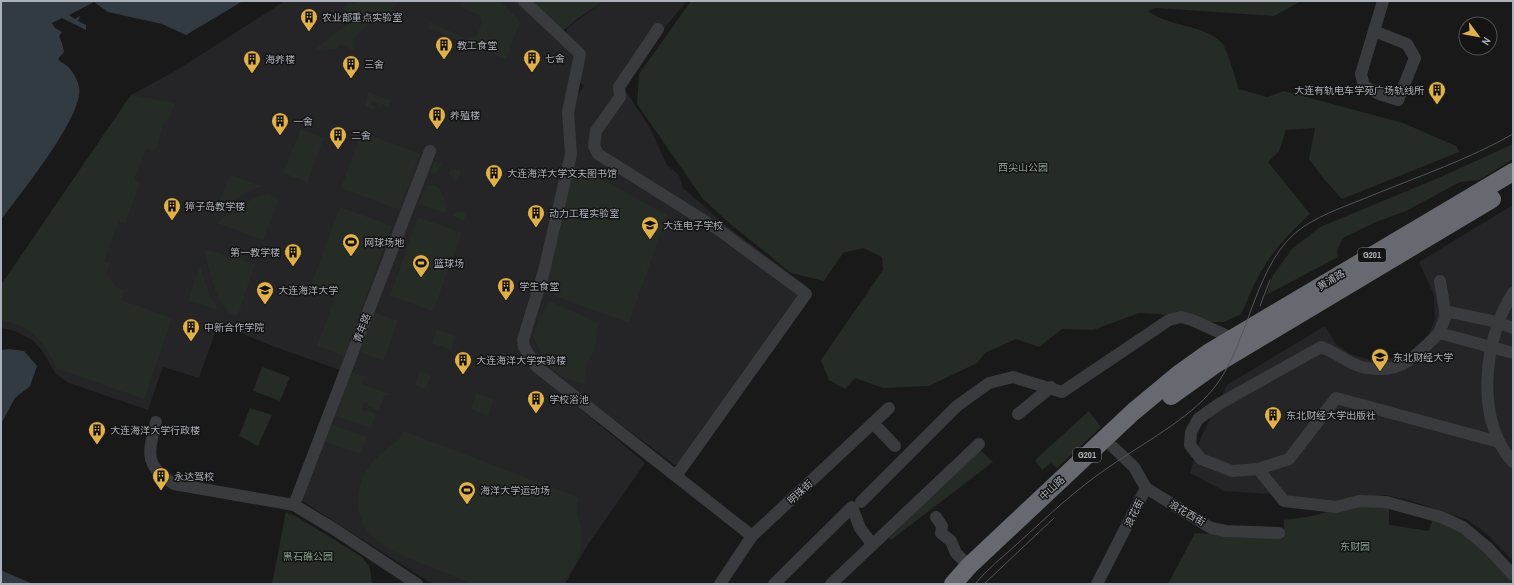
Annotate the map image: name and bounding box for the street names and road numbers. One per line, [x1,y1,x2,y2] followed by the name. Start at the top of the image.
[1358,248,1386,262] road number: G201
[1315,267,1347,293] street label: 黄浦路
[351,312,373,344] street label: 青年路
[1073,448,1101,462] road number: G201
[1037,473,1067,503] street label: 中山路
[785,477,815,507] street label: 明珠街
[1122,497,1146,529] street label: 浪花街
[1166,497,1208,529] street label: 浪花西街

